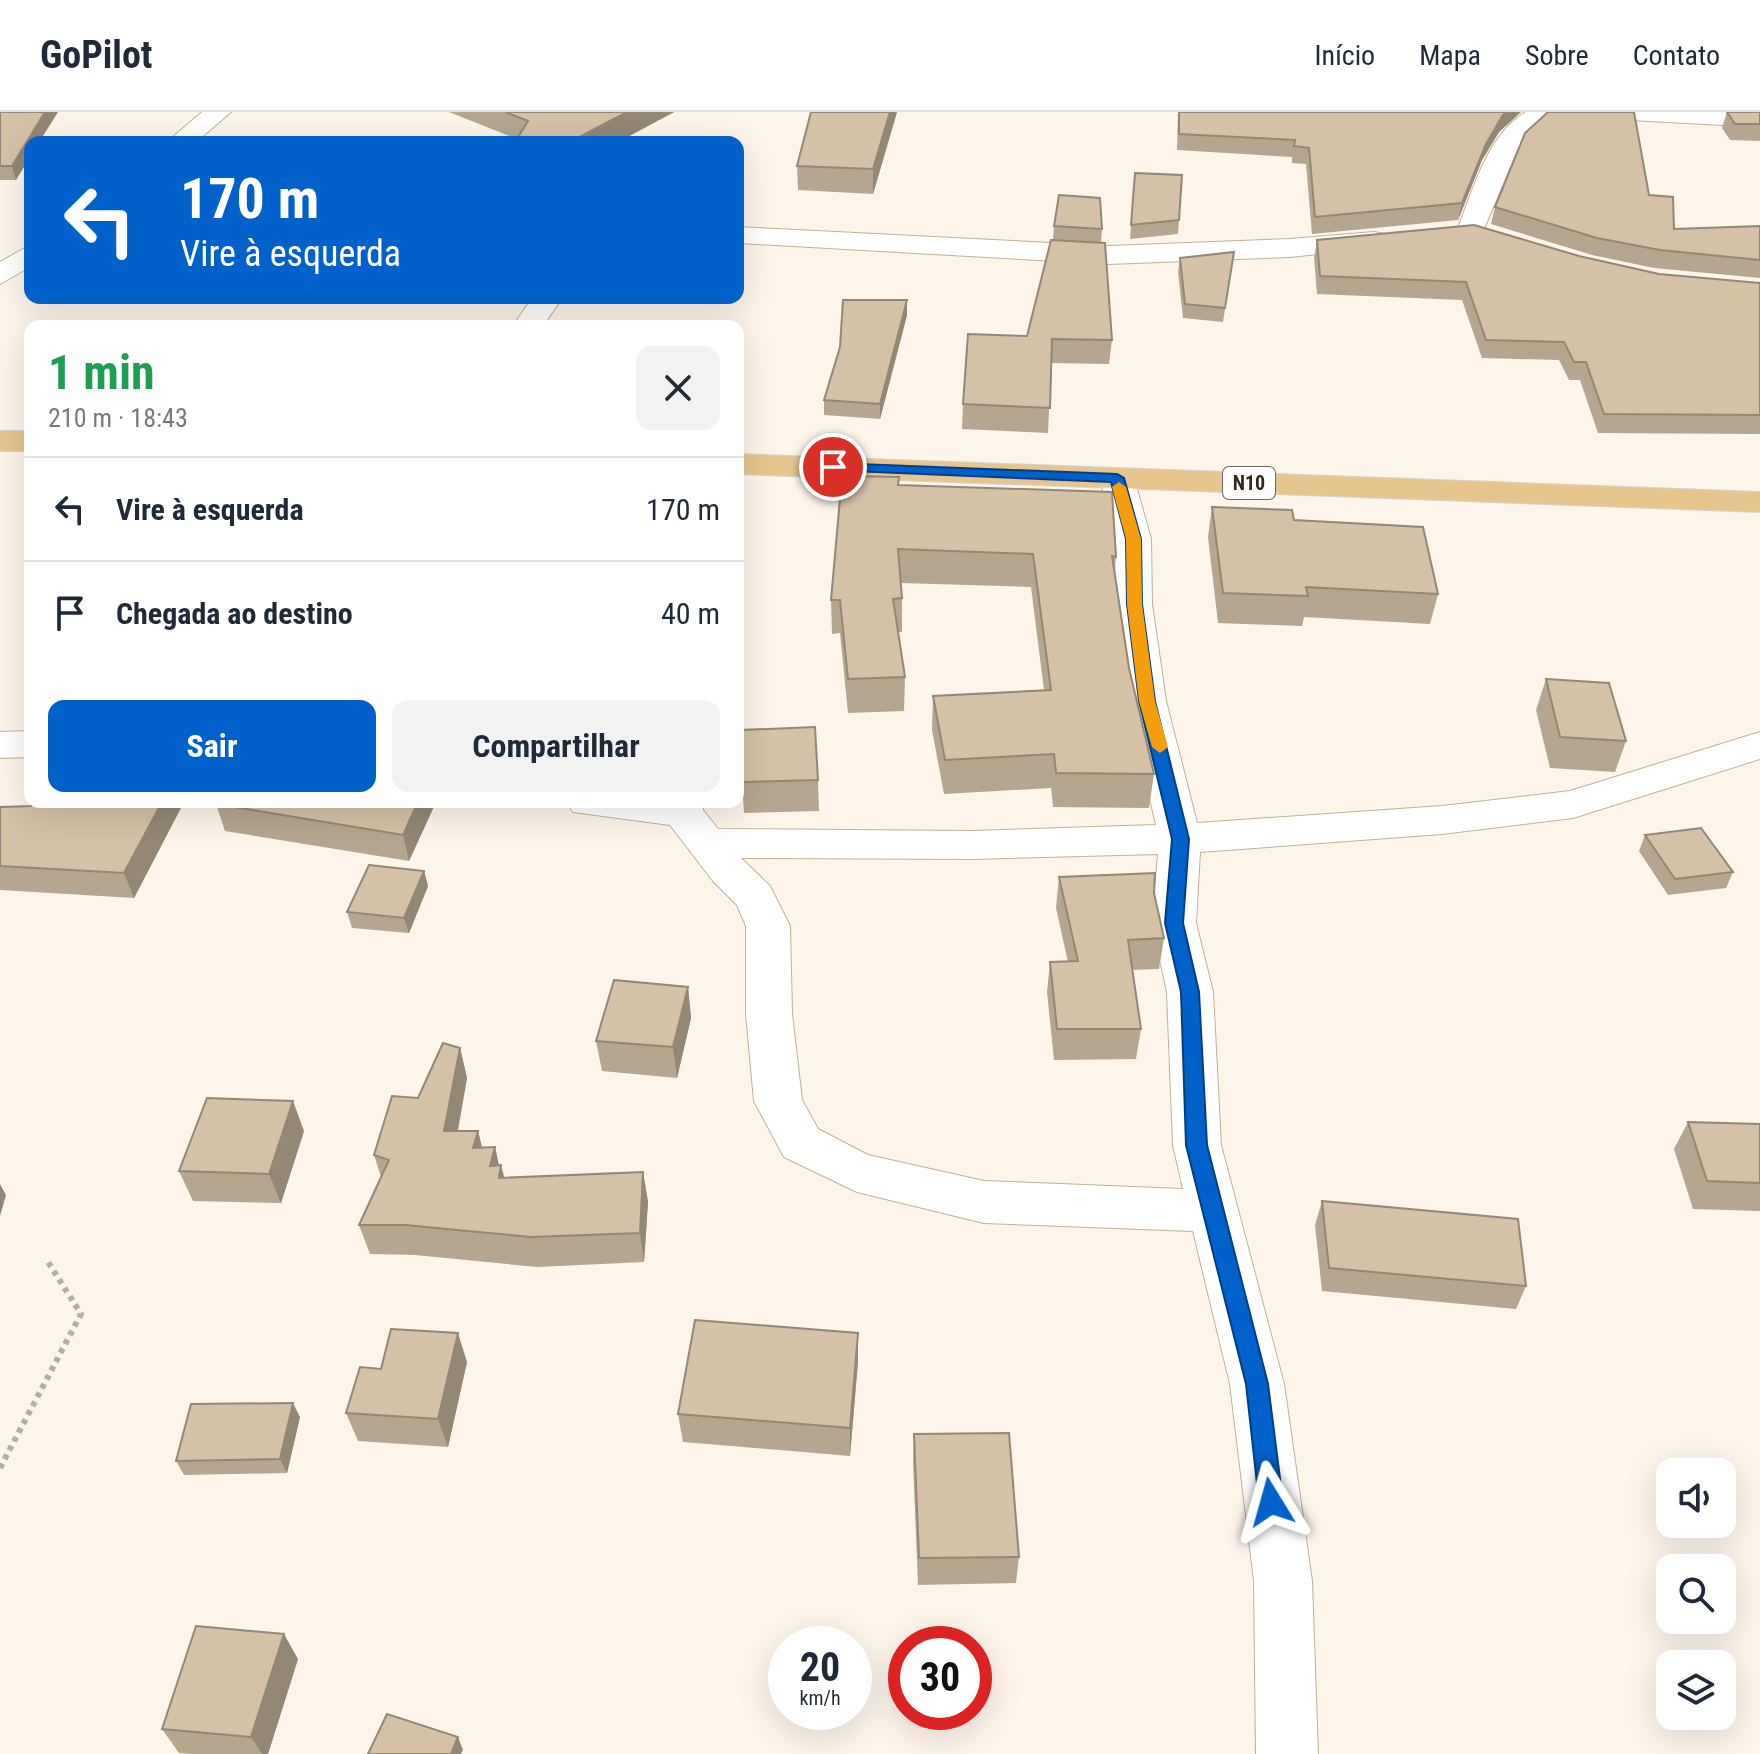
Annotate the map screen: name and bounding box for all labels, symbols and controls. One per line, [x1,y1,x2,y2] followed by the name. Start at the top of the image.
[40,33,152,77] text: GoPilot
[1315,39,1375,72] text: Início
[1419,39,1481,72] text: Mapa
[1525,39,1589,72] text: Sobre
[1633,39,1720,72] text: Contato
[180,166,319,232] text: 170 m
[48,168,152,272] icon: left
[180,233,401,275] text: Vire à esquerda
[48,344,155,401] text: 1 min
[636,346,720,430] button: close
[48,403,188,433] text: 210 m · 18:43
[799,433,867,501] pin
[811,445,855,489] icon: arrive
[1223,467,1275,499] road number: N10
[48,487,92,531] icon: left
[116,492,304,527] text: Vire à esquerda
[646,492,720,527] text: 170 m
[48,591,92,635] icon: arrive
[116,596,353,631] text: Chegada ao destino
[661,596,720,631] text: 40 m
[48,700,376,792] button: Sair
[392,700,720,792] button: Compartilhar
[1656,1458,1736,1730] map controls
[1656,1458,1736,1538] button: sound
[1229,1460,1313,1544] position arrow
[1656,1554,1736,1634] button: search
[888,1626,992,1730] speed limit sign: 30
[800,1644,840,1691] text: 20
[1656,1650,1736,1730] button: layers
[799,1686,841,1710] text: km/h

